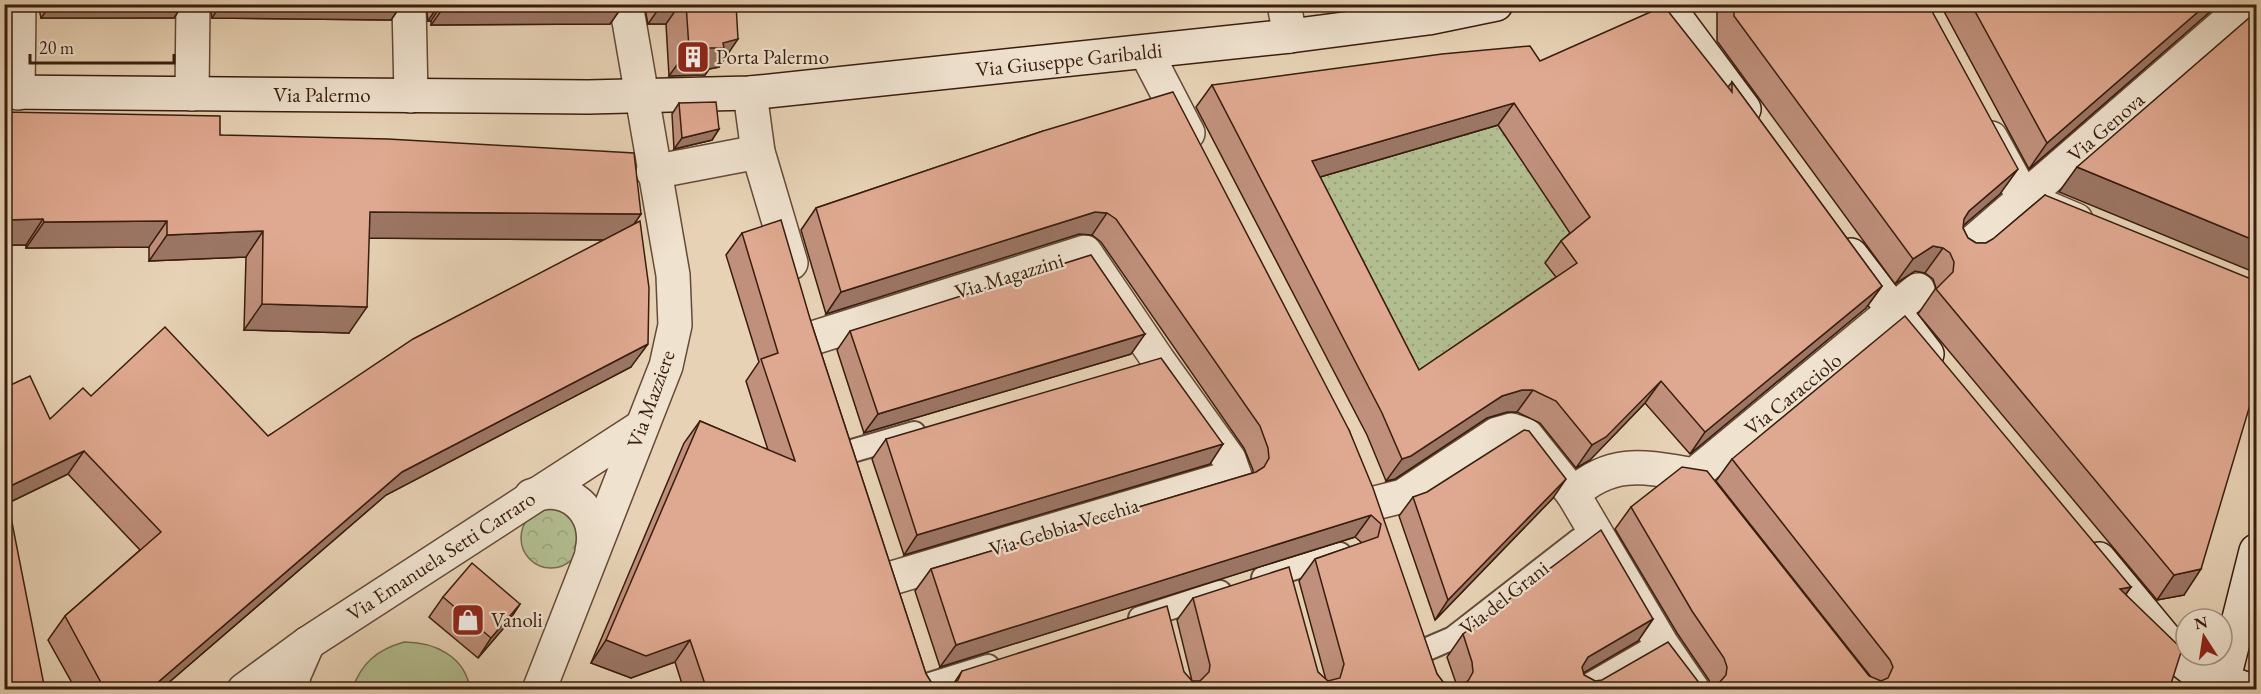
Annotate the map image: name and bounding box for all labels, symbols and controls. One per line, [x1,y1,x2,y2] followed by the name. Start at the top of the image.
[30,27,174,65] scale bar
[39,36,74,59] text: 20 m
[974,36,1164,83] street label: Via Giuseppe Garibaldi
[675,39,711,75] building icon: Porta Palermo
[716,43,829,70] place label: Porta Palermo
[273,81,371,108] street label: Via Palermo
[2062,85,2150,167] street label: Via Genova
[951,246,1067,305] street label: Via Magazzini
[620,346,681,451] street label: Via Mazziere
[1739,346,1847,441] street label: Via Caracciolo
[341,484,540,627] street label: Via Emanuela Setti Carraro
[986,491,1143,562] street label: Via Gebbia Vecchia
[1453,554,1554,641] street label: Via del Grani
[450,602,486,638] shop icon: Vanoli
[491,606,543,633] place label: Vanoli
[2174,607,2234,667] north arrow
[2192,611,2210,634] text: N

